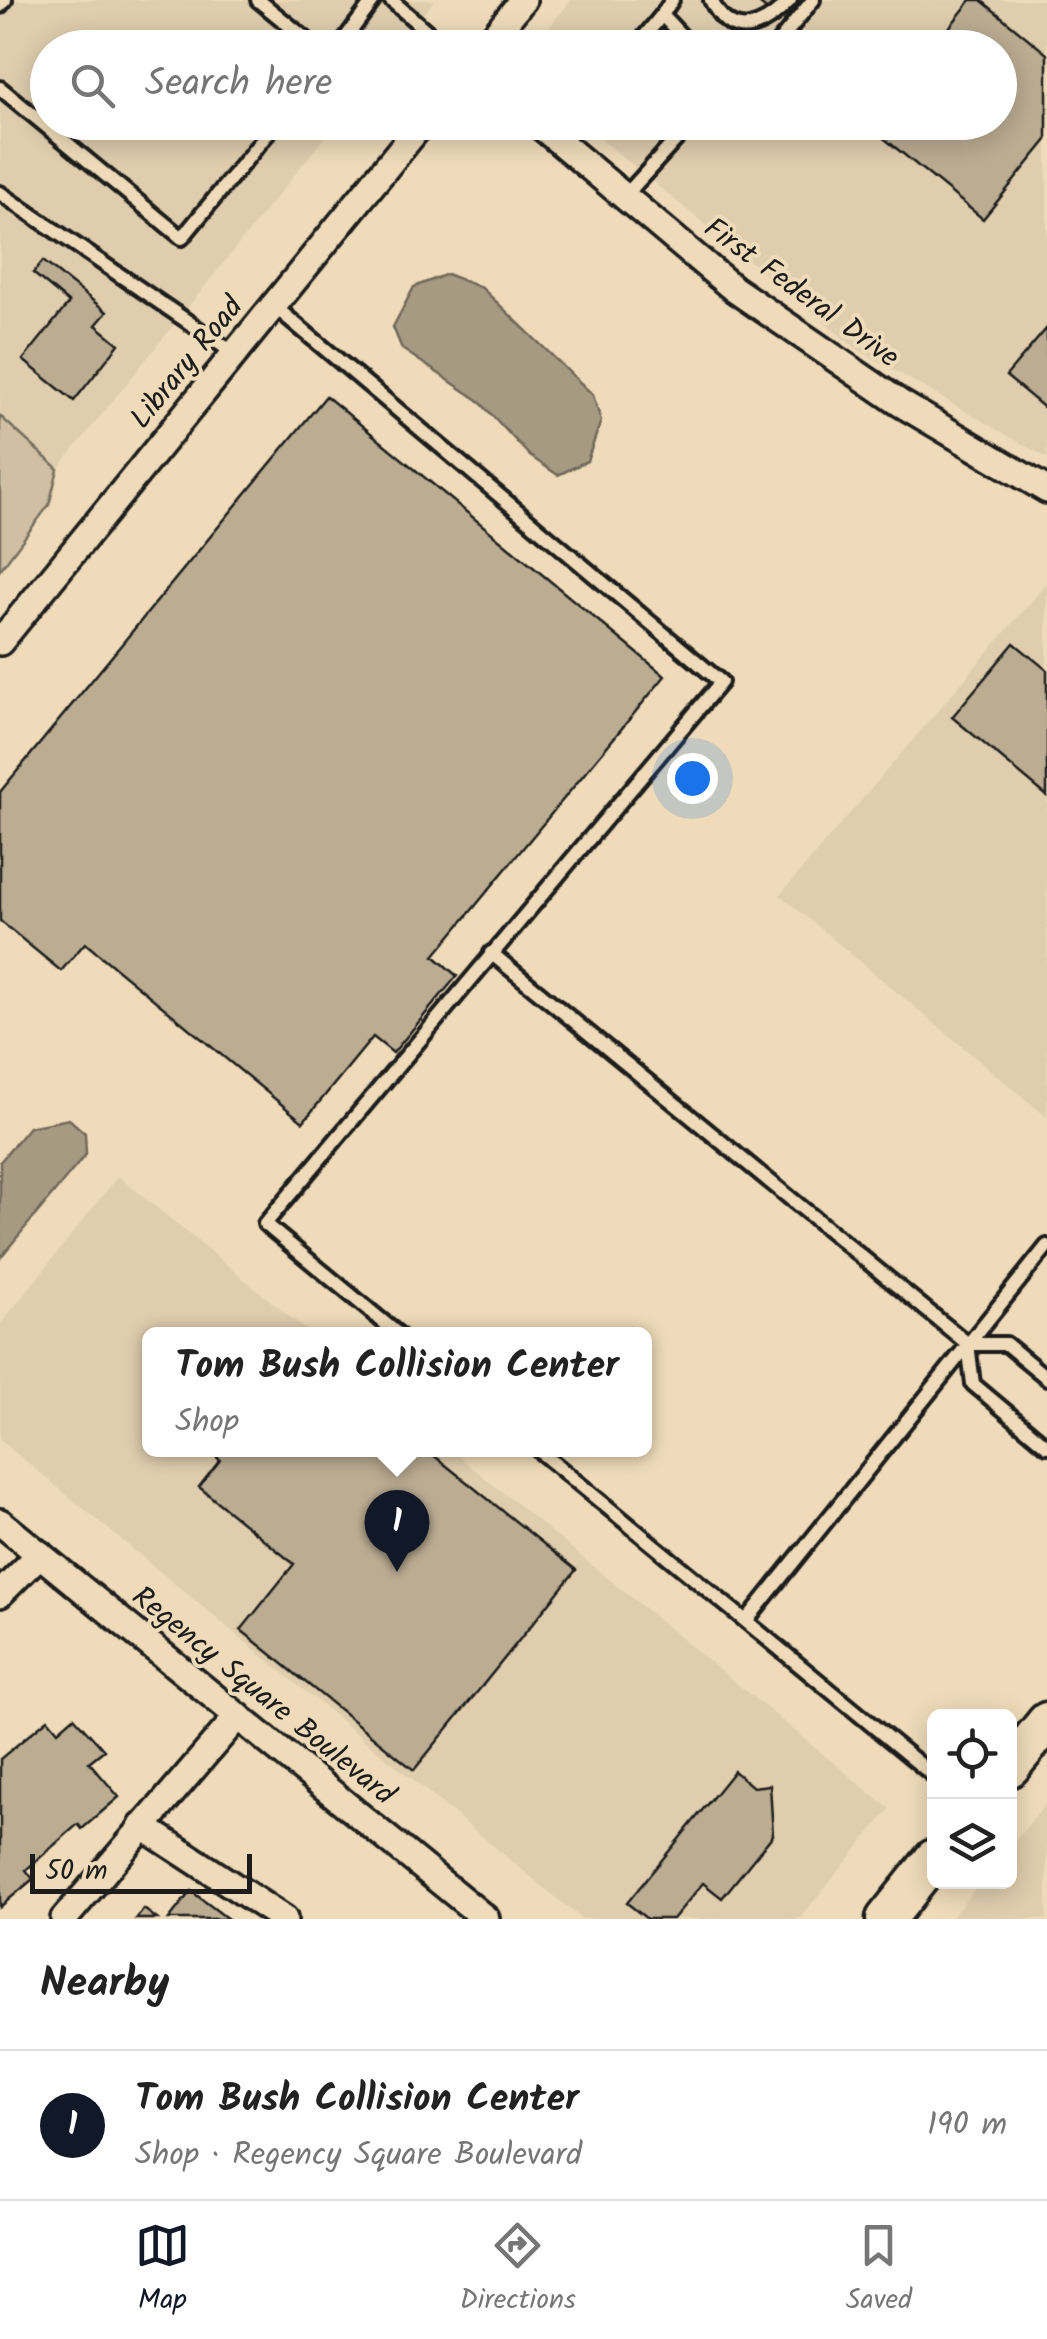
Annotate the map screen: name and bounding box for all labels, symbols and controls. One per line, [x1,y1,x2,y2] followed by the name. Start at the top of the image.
[30,30,1017,140] search box
[145,55,332,115] text: Search here
[65,58,120,113] icon: search
[693,206,909,381] street label: First Federal Drive
[119,285,257,440] street label: Library Road
[667,753,718,804] your location
[142,1327,652,1457] popup
[175,1337,619,1397] text: Tom Bush Collision Center
[175,1397,239,1448] text: Shop
[364,1490,430,1572] pin: 1
[120,1575,406,1819] street label: Regency Square Boulevard
[927,1709,1017,1889] map controls
[927,1709,1017,1799] button: locate
[927,1799,1017,1889] button: layers
[30,1849,252,1894] scale bar
[45,1849,108,1894] text: 50 m
[40,1951,169,2018] text: Nearby
[135,2070,579,2130] text: Tom Bush Collision Center
[68,2100,77,2151] text: 1
[927,2100,1007,2151] text: 190 m
[135,2130,582,2181] text: Shop · Regency Square Boulevard
[135,2218,190,2323] tab: Map
[460,2218,576,2323] tab: Directions
[846,2218,912,2323] tab: Saved

